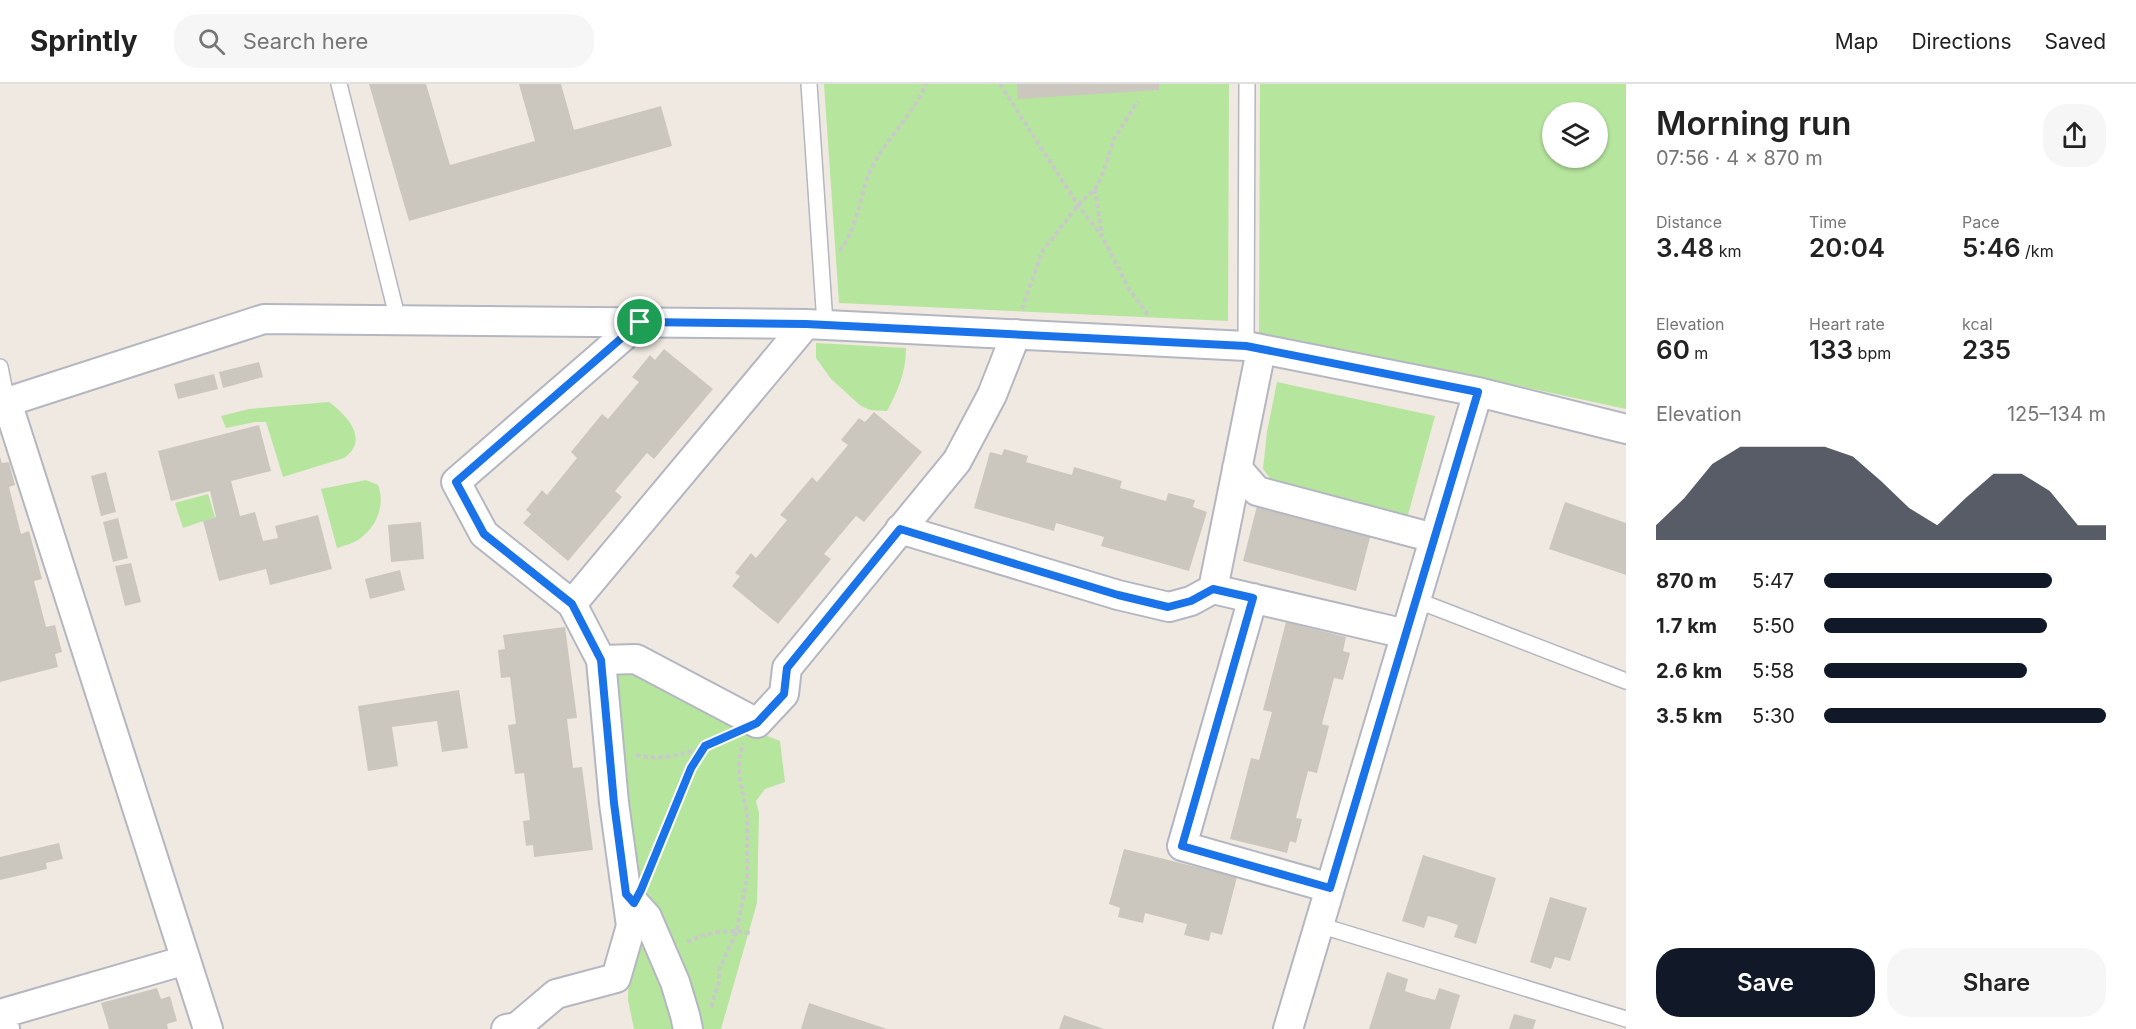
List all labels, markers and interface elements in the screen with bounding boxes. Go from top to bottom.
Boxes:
search box [174,14,594,68]
text: Sprintly [30,24,138,58]
icon: search [195,25,228,58]
text: Search here [243,28,368,54]
text: Map [1835,29,1878,54]
text: Directions [1911,29,2012,54]
text: Saved [2045,29,2106,54]
map controls [1542,102,1608,168]
button: layers [1542,102,1608,168]
text: Morning run [1656,103,1851,143]
button: share [2043,104,2106,167]
text: 07:56 · 4 × 870 m [1656,146,1823,170]
text: Distance [1656,212,1722,232]
text: Time [1809,212,1847,232]
text: Pace [1962,212,2000,232]
text: 3.48 [1656,232,1714,263]
text: 20:04 [1809,232,1885,263]
text: 5:46 [1962,232,2021,263]
text: km [1714,241,1742,261]
text: /km [2021,241,2054,261]
pin [614,296,665,347]
icon: arrive [623,305,656,338]
text: Elevation [1656,314,1725,334]
text: Heart rate [1809,314,1885,334]
text: kcal [1962,314,1993,334]
text: 60 [1656,334,1690,365]
text: 133 [1809,334,1853,365]
text: 235 [1962,334,2011,365]
text: m [1690,343,1708,363]
text: bpm [1853,343,1891,363]
text: Elevation [1656,402,1742,426]
text: 125–134 m [2007,402,2106,426]
text: 870 m [1656,569,1717,593]
text: 5:47 [1752,569,1794,593]
text: 1.7 km [1656,614,1717,638]
text: 5:50 [1752,614,1795,638]
text: 2.6 km [1656,659,1722,683]
text: 5:58 [1752,659,1794,683]
text: 3.5 km [1656,704,1722,728]
text: 5:30 [1752,704,1795,728]
button: Save [1656,948,1875,1017]
button: Share [1887,948,2106,1017]

